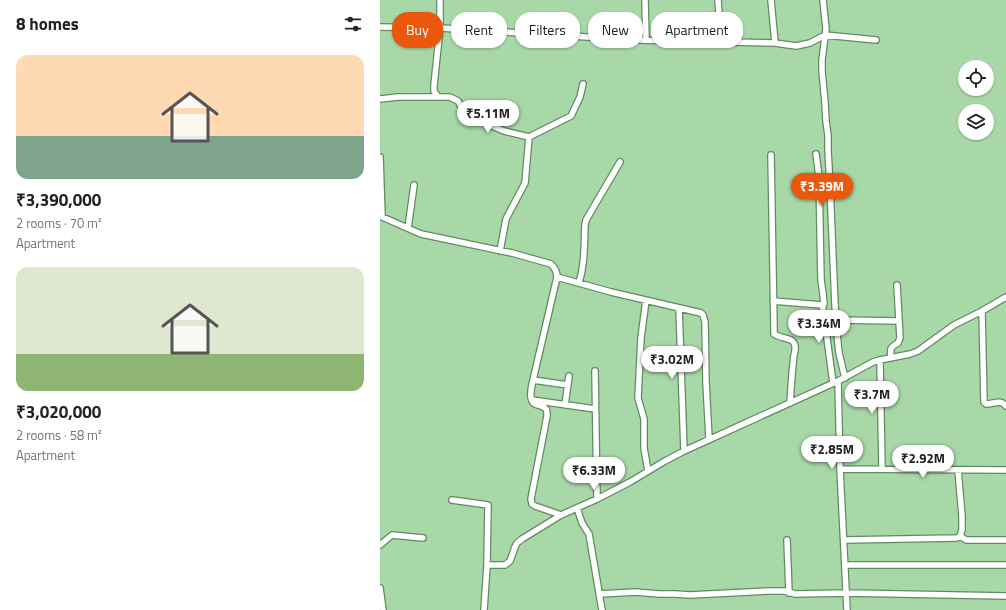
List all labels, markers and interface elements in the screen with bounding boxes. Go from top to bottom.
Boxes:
text: 8 homes [16,11,79,37]
chip: Buy [392,12,443,48]
chip: Rent [451,12,507,48]
chip: Filters [515,12,580,48]
chip: New [588,12,643,48]
chip: Apartment [651,12,743,48]
icon: filters [342,13,364,35]
map controls [958,60,994,140]
button: locate [958,60,994,96]
icon: home [154,81,226,153]
pin: ₹5.11M [455,100,521,134]
text: ₹5.11M [466,103,510,123]
button: layers [958,104,994,140]
pin: ₹3.39M [789,173,855,207]
text: ₹3.39M [800,176,844,196]
text: ₹3,390,000 [16,187,101,213]
text: 2 rooms · 70 m² [16,213,102,233]
text: Apartment [16,233,75,253]
icon: home [154,293,226,365]
pin: ₹3.34M [786,310,852,344]
text: ₹3.34M [797,313,841,333]
pin: ₹3.02M [639,346,705,380]
text: ₹3.02M [650,349,694,369]
pin: ₹3.7M [844,381,900,415]
text: ₹3.7M [854,384,890,404]
text: ₹3,020,000 [16,399,101,425]
text: 2 rooms · 58 m² [16,425,102,445]
pin: ₹2.85M [799,436,865,470]
text: ₹2.85M [810,439,854,459]
text: Apartment [16,445,75,465]
pin: ₹2.92M [890,445,956,479]
text: ₹2.92M [901,448,945,468]
pin: ₹6.33M [561,457,627,491]
text: ₹6.33M [572,460,616,480]

